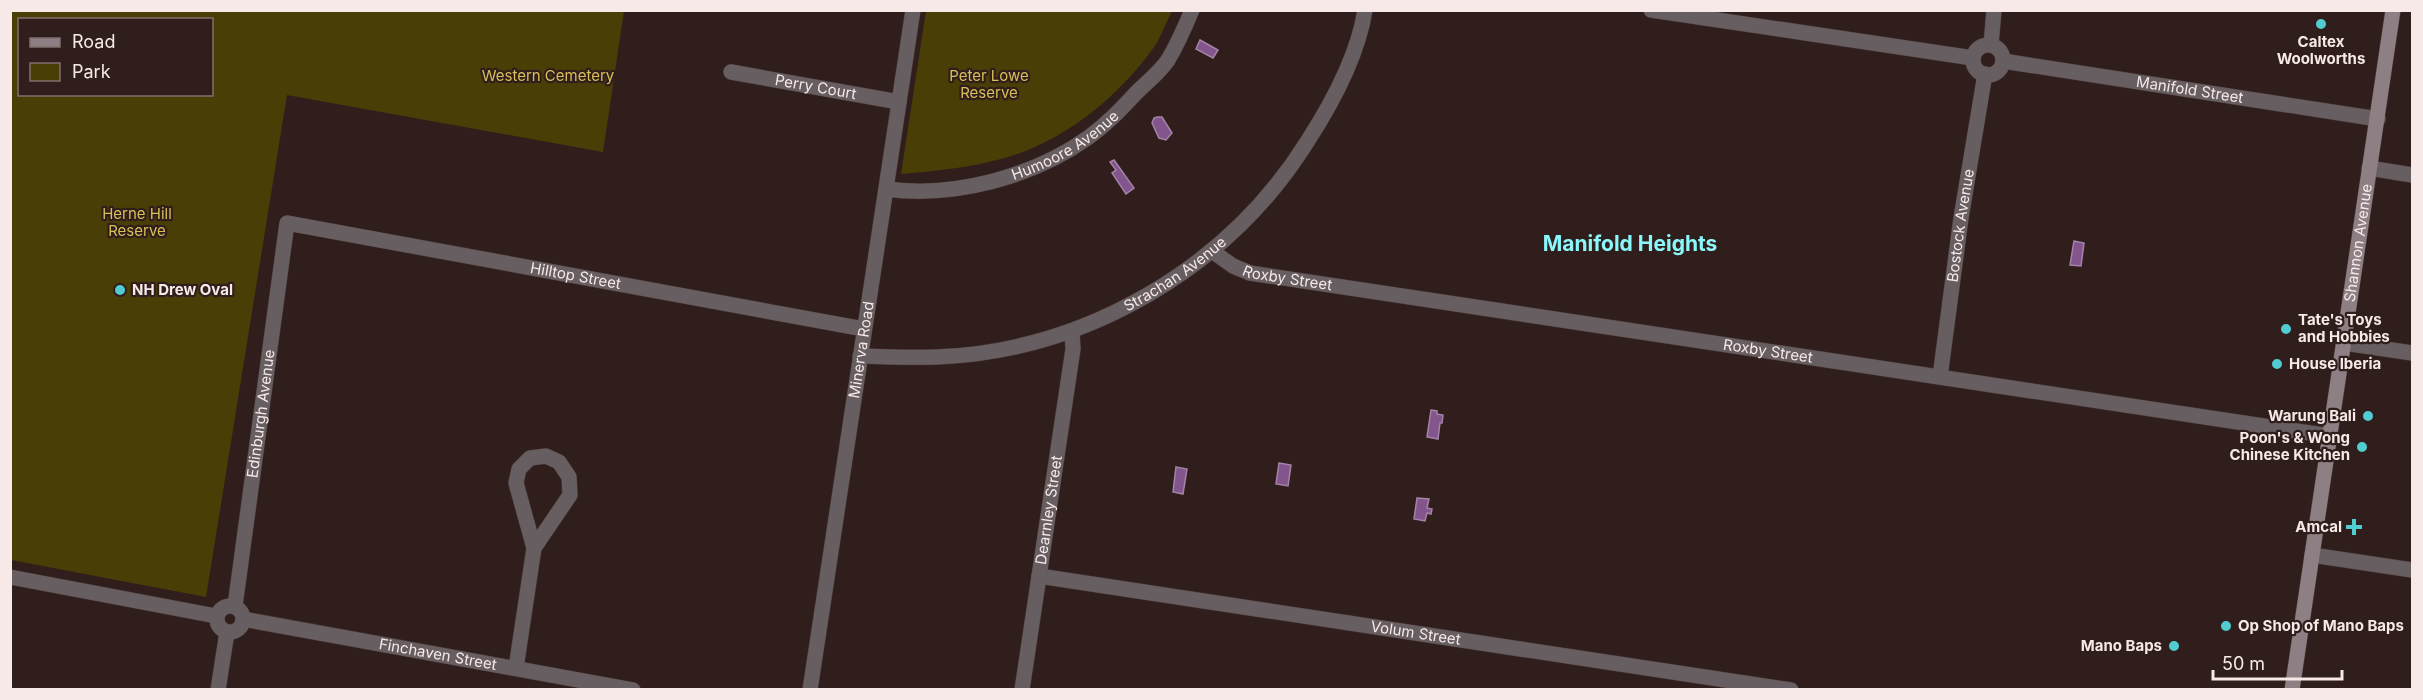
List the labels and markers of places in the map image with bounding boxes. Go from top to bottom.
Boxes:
marker: Caltex Woolworths [2314,17,2328,31]
place label: Caltex Woolworths [2277,32,2365,68]
place label: NH Drew Oval [132,280,233,299]
marker: NH Drew Oval [113,283,127,297]
place label: Tate's Toys and Hobbies [2298,310,2390,346]
marker: Tate's Toys and Hobbies [2279,322,2293,336]
place label: House Iberia [2289,354,2381,373]
marker: House Iberia [2270,357,2284,371]
place label: Warung Bali [2268,406,2356,425]
marker: Warung Bali [2361,409,2375,423]
place label: Poon's & Wong Chinese Kitchen [2230,428,2350,464]
marker: Poon's & Wong Chinese Kitchen [2355,440,2369,454]
place label: Amcal [2295,517,2342,536]
marker: Amcal [2347,520,2361,534]
place label: Op Shop of Mano Baps [2238,616,2404,635]
marker: Op Shop of Mano Baps [2219,619,2233,633]
place label: Mano Baps [2081,636,2162,655]
marker: Mano Baps [2167,639,2181,653]

